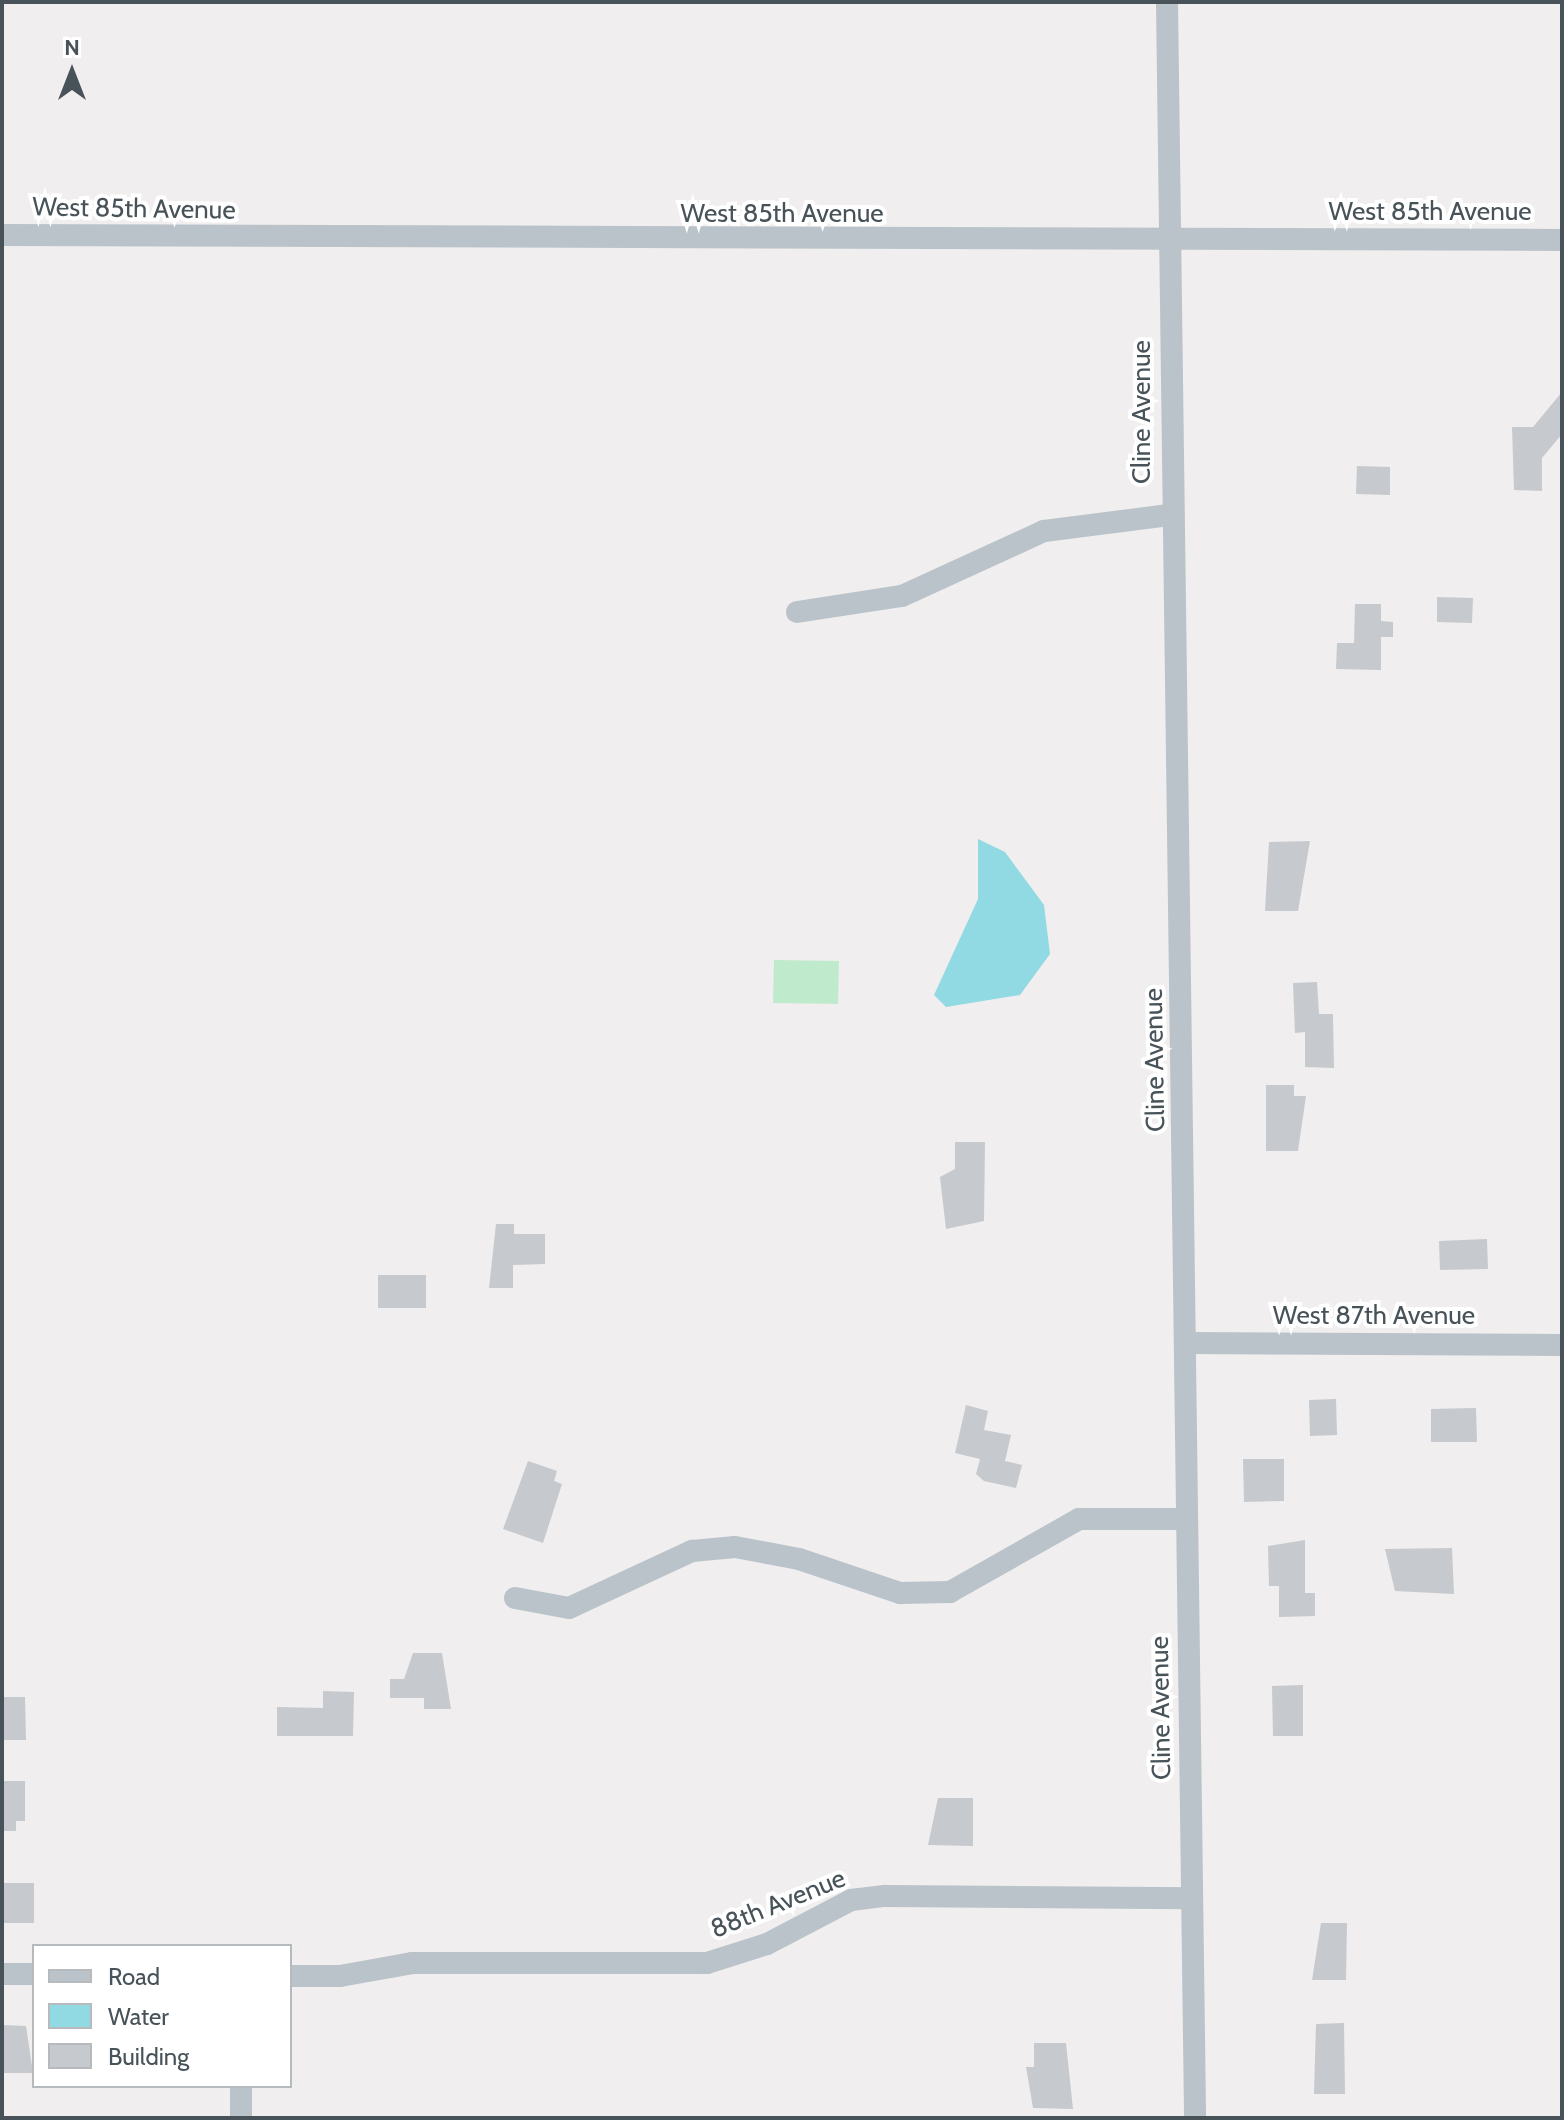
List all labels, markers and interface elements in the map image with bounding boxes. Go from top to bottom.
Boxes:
north arrow [32,32,112,112]
text: N [64,34,80,61]
street label: West 85th Avenue [32,192,236,226]
street label: West 85th Avenue [1328,196,1532,228]
street label: West 85th Avenue [680,198,884,230]
street label: Cline Avenue [1126,340,1158,484]
street label: Cline Avenue [1138,988,1172,1132]
street label: West 87th Avenue [1273,1300,1475,1332]
street label: Cline Avenue [1144,1636,1178,1780]
street label: 88th Avenue [706,1863,850,1945]
legend [32,1944,292,2088]
text: Road [108,1962,160,1991]
text: Water [108,2002,169,2031]
text: Building [108,2042,189,2071]

